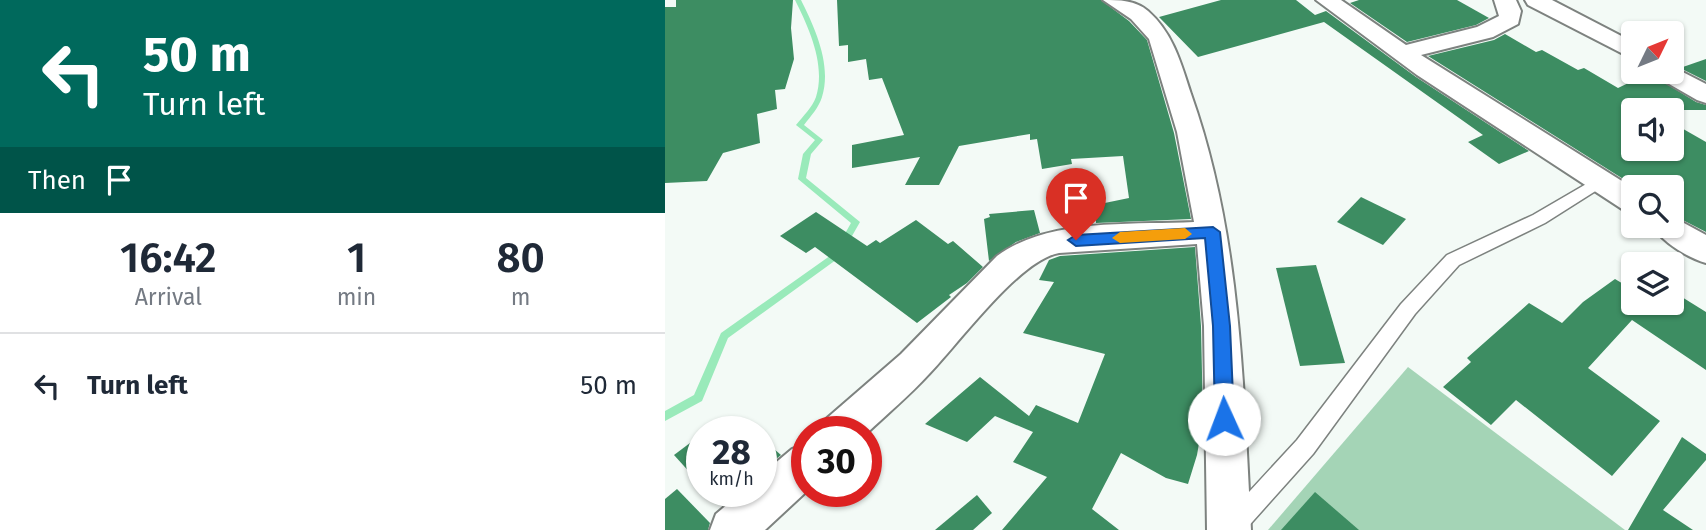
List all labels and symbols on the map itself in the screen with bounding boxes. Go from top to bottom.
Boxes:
north arrow [1621,21,1683,84]
pin [1046,168,1106,240]
position arrow [1187,382,1261,456]
speed limit sign: 30 [791,416,882,507]

